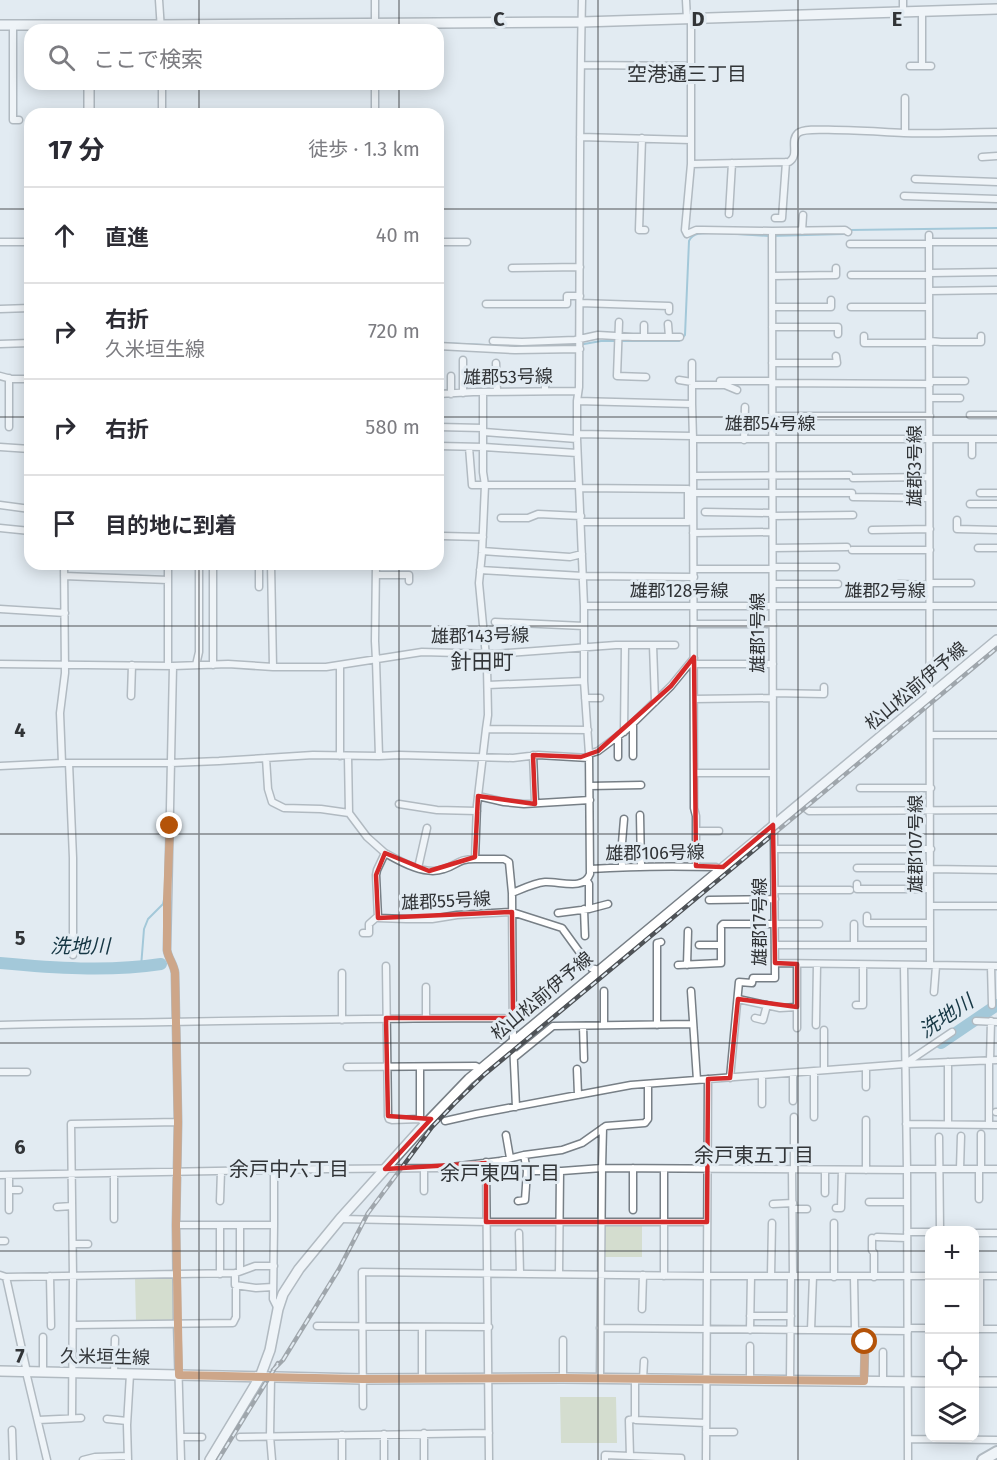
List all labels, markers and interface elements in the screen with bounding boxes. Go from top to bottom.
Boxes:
text: C [493,7,505,31]
text: D [691,7,705,31]
text: E [892,7,902,31]
search box [24,24,444,90]
icon: search [45,41,78,74]
text: ここで検索 [93,46,203,73]
district label: 空港通三丁目 [627,62,747,86]
text: 17 分 [48,135,104,166]
text: 徒歩 · 1.3 km [308,137,420,161]
icon: ahead [48,219,81,252]
text: 40 m [376,223,420,247]
text: 直進 [105,224,149,251]
text: 右折 [105,306,149,333]
icon: right [48,315,81,348]
text: 720 m [368,319,420,343]
text: 久米垣生線 [105,337,205,361]
street label: 雄郡53号線 [463,365,553,389]
icon: right [48,411,81,444]
street label: 雄郡54号線 [725,413,815,435]
text: 580 m [365,415,420,439]
text: 右折 [105,416,149,443]
street label: 雄郡3号線 [904,426,926,506]
icon: arrive [48,507,81,540]
text: 目的地に到着 [105,512,237,539]
street label: 雄郡128号線 [630,580,728,602]
street label: 雄郡2号線 [845,580,925,602]
street label: 雄郡1号線 [747,593,769,673]
street label: 雄郡143号線 [431,624,529,648]
street label: 松山松前伊予線 [861,637,971,735]
district label: 針田町 [451,649,514,675]
text: 4 [14,718,26,742]
street label: 雄郡107号線 [905,795,927,893]
route end [156,812,182,838]
street label: 雄郡106号線 [605,841,705,865]
street label: 雄郡17号線 [749,878,771,966]
street label: 雄郡55号線 [401,888,491,914]
text: 5 [15,926,26,950]
water label: 洗地川 [50,934,112,958]
street label: 松山松前伊予線 [487,947,597,1045]
water label: 洗地川 [914,988,979,1043]
text: 6 [14,1135,26,1159]
district label: 余戸東五丁目 [694,1143,814,1167]
district label: 余戸中六丁目 [229,1157,349,1181]
district label: 余戸東四丁目 [440,1161,560,1185]
map controls [925,1226,979,1442]
button: + [925,1226,979,1280]
button: − [925,1280,979,1334]
route start [851,1328,877,1354]
button: locate [925,1334,979,1388]
text: 7 [15,1344,25,1368]
street label: 久米垣生線 [60,1345,150,1369]
button: layers [925,1388,979,1442]

